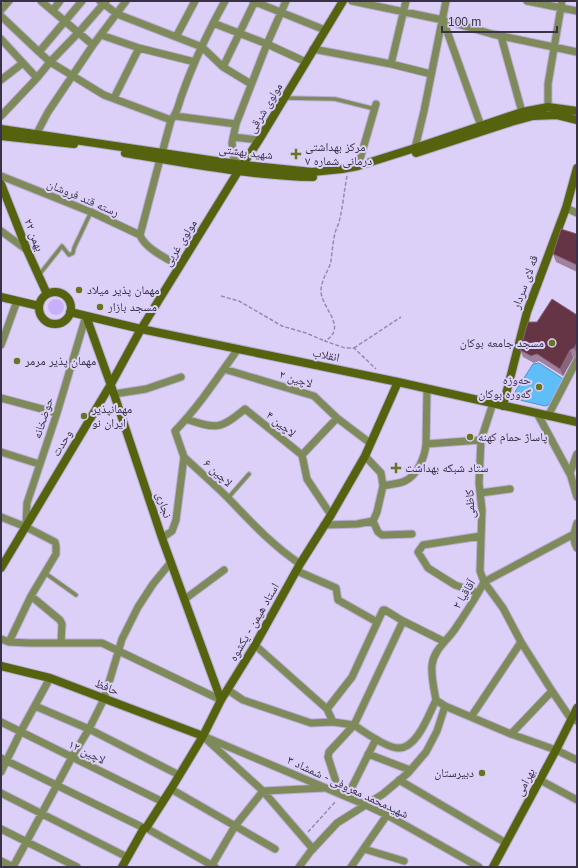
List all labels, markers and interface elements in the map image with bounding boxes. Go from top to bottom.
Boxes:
scale bar [442,8,557,34]
text: 100 m [448,15,481,29]
street label: مولوی شرقی [245,80,285,136]
place label: مرکز بهداشتی درمانی شماره ۷ [305,140,372,168]
street label: شهید بهشتی [218,142,274,163]
marker: مرکز بهداشتی درمانی شماره ۷ [290,148,302,160]
street label: رسته قند فروشان [45,177,121,220]
street label: ۲۲ بهمن [21,217,47,254]
street label: مولوی غربی [160,217,200,269]
street label: قه لای سردار [509,253,541,312]
place label: مهمان پذیر میلاد [87,283,160,297]
marker: مهمان پذیر میلاد [74,285,84,295]
place label: مسجد بازار [107,300,157,314]
marker: مسجد بازار [95,302,105,312]
place label: مسجد جامعه بوکان [460,336,544,350]
marker: مسجد جامعه بوکان [547,338,557,348]
street label: انقلاب [311,345,341,365]
place label: مهمان پذیر مرمر [24,354,96,368]
marker: مهمان پذیر مرمر [12,356,22,366]
street label: لاچین ۲ [278,367,314,391]
place label: حه‌وزه گه‌وره بوکان [478,373,531,401]
marker: حه‌وزه گه‌وره بوکان [534,382,544,392]
street label: حوضخانه [30,395,56,440]
place label: مهمانپذیر ایران نو [91,402,132,430]
street label: لاچین ۴ [263,408,299,440]
marker: مهمانپذیر ایران نو [79,411,89,421]
street label: وحدت [49,427,75,459]
place label: پاساژ حمام کهنه [478,430,548,445]
marker: پاساژ حمام کهنه [465,432,475,442]
street label: لاچین ۶ [201,456,235,490]
place label: ستاد شبکه بهداشت [405,461,488,475]
marker: ستاد شبکه بهداشت [390,462,402,474]
street label: کاظمی [462,489,478,519]
street label: نجاری [153,490,175,520]
street label: آقاقیا ۲ [450,576,479,611]
street label: استاد هیمن - یکشوه [226,580,282,664]
street label: حافظ [93,676,122,698]
street label: لاچین ۱۲ [66,737,108,767]
street label: شهیدمحمد معروفی - شمشاد ۳ [285,753,411,822]
place label: دبیرستان [434,766,474,780]
street label: بهرامی [512,766,538,798]
marker: دبیرستان [477,768,487,778]

